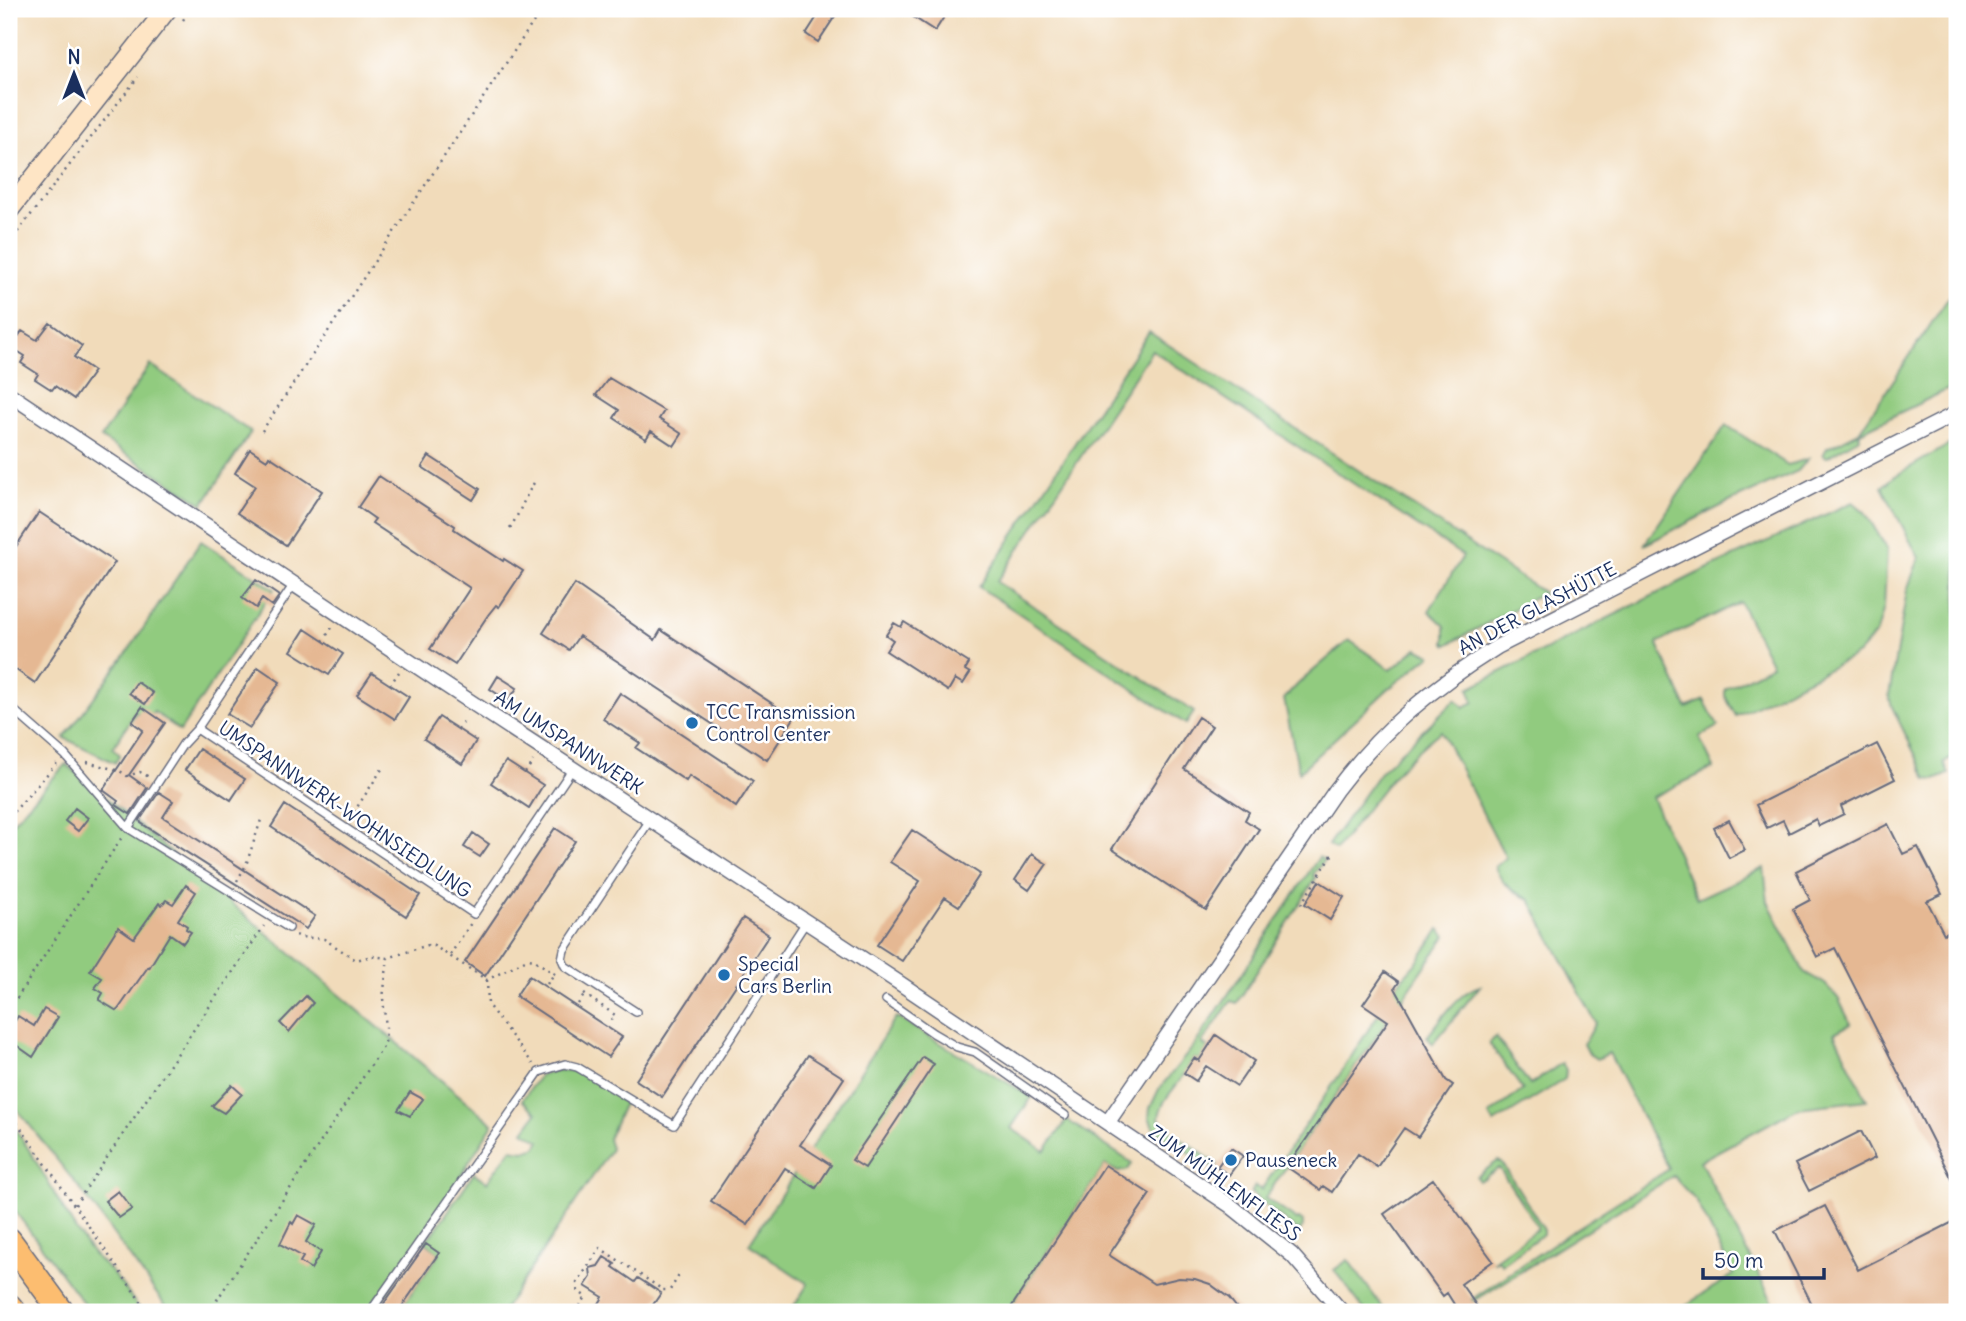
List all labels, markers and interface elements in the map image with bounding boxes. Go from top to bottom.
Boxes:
north arrow [38,38,108,108]
text: N [67,45,81,69]
street label: AN DER GLASHÜTTE [1454,556,1620,660]
street label: AM UMSPANNWERK [490,685,648,799]
place label: TCC Transmission Control Center [706,700,855,746]
street label: UMSPANNWERK-WOHNSIEDLUNG [214,715,476,903]
marker: TCC Transmission Control Center [684,715,700,731]
place label: Special Cars Berlin [738,952,832,998]
marker: Special Cars Berlin [716,967,732,983]
street label: ZUM MÜHLENFLIESS [1144,1120,1306,1246]
place label: Pauseneck [1245,1148,1338,1172]
marker: Pauseneck [1223,1152,1239,1168]
scale bar [1703,1237,1824,1281]
text: 50 m [1714,1247,1763,1274]

